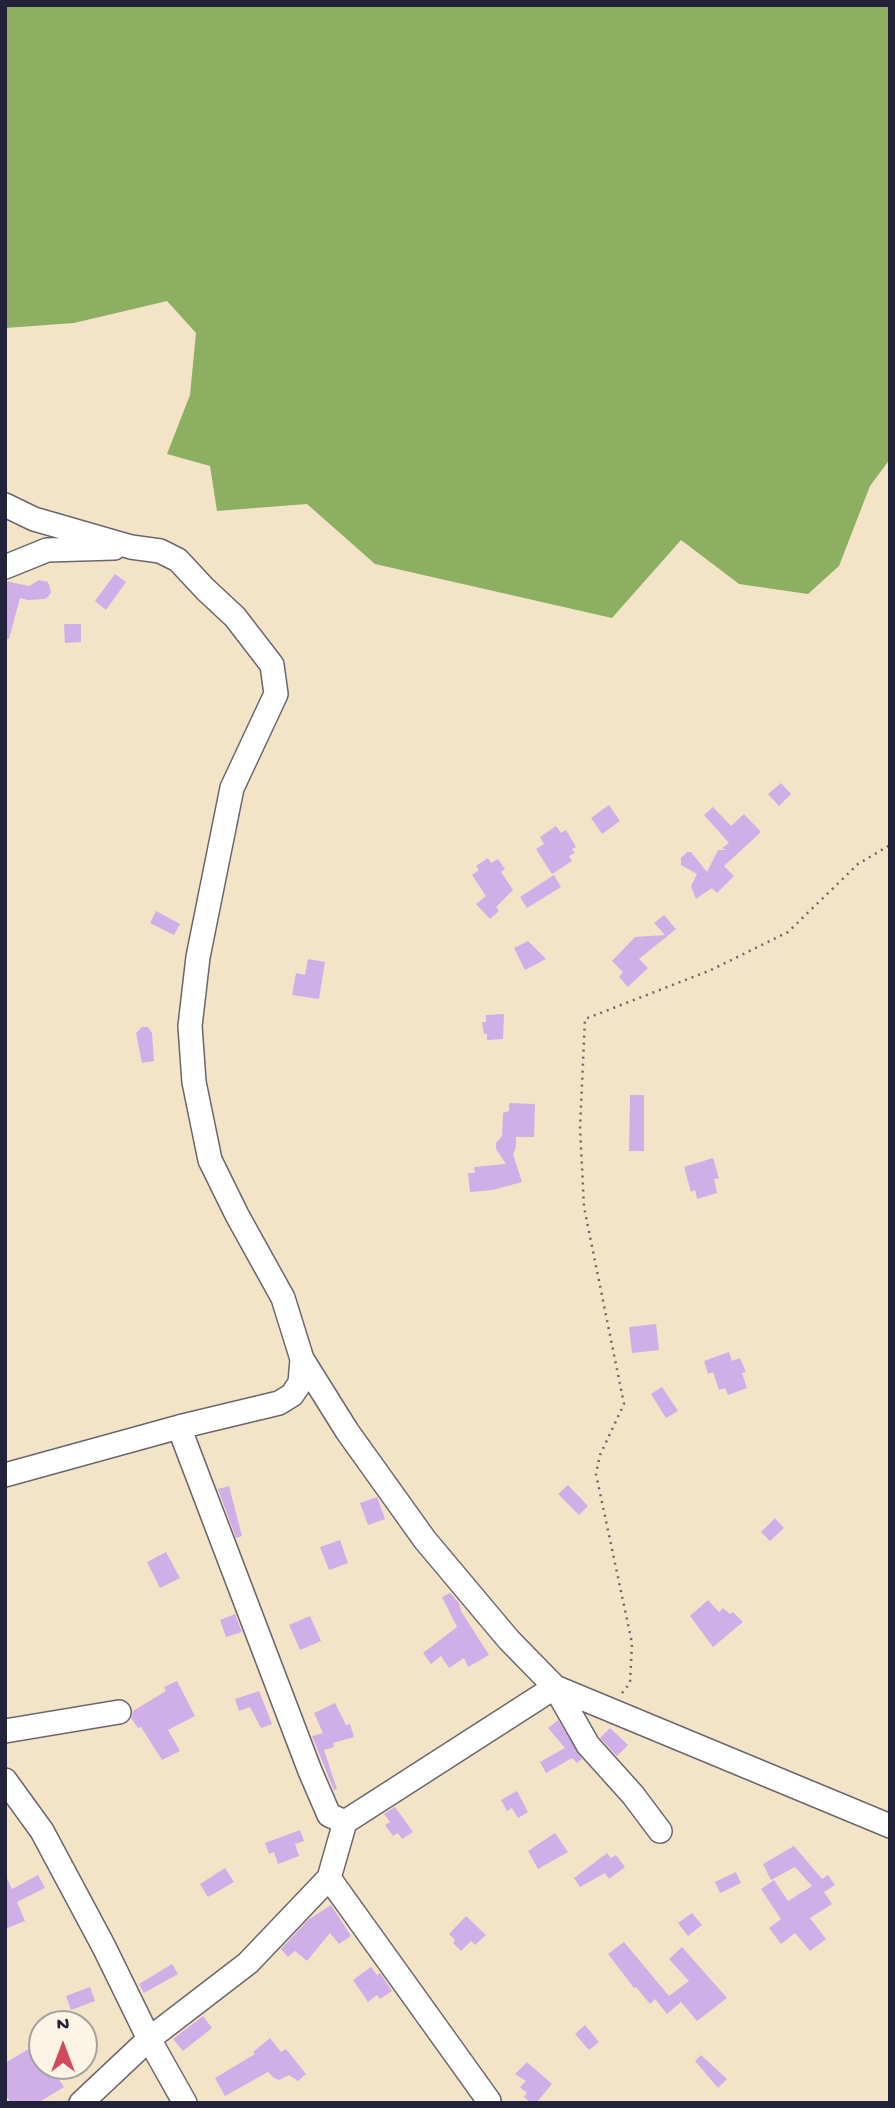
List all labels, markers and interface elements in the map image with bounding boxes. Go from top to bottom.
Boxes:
north arrow [28,2010,98,2080]
text: N [57,2014,69,2037]

